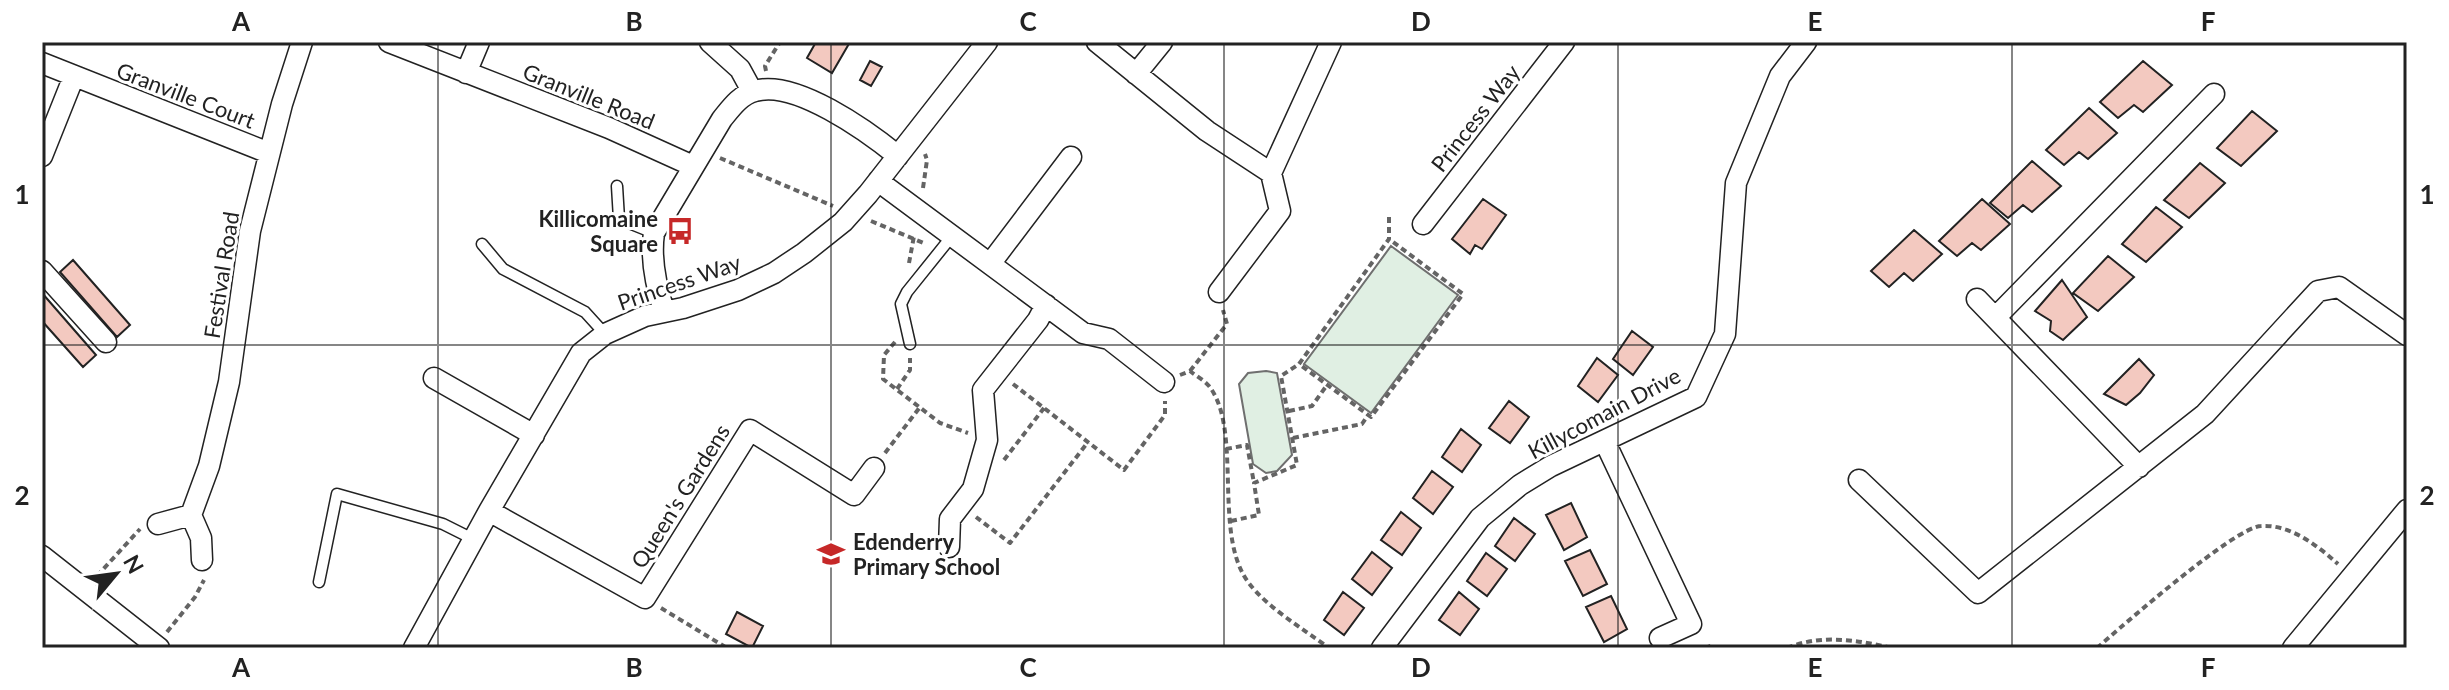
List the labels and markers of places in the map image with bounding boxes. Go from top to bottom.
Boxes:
place label: Killicomaine Square [538,205,658,257]
bus stop icon: Killicomaine Square [665,216,695,246]
place label: Edenderry Primary School [853,528,1000,580]
school or university icon: Edenderry Primary School [816,539,846,569]

